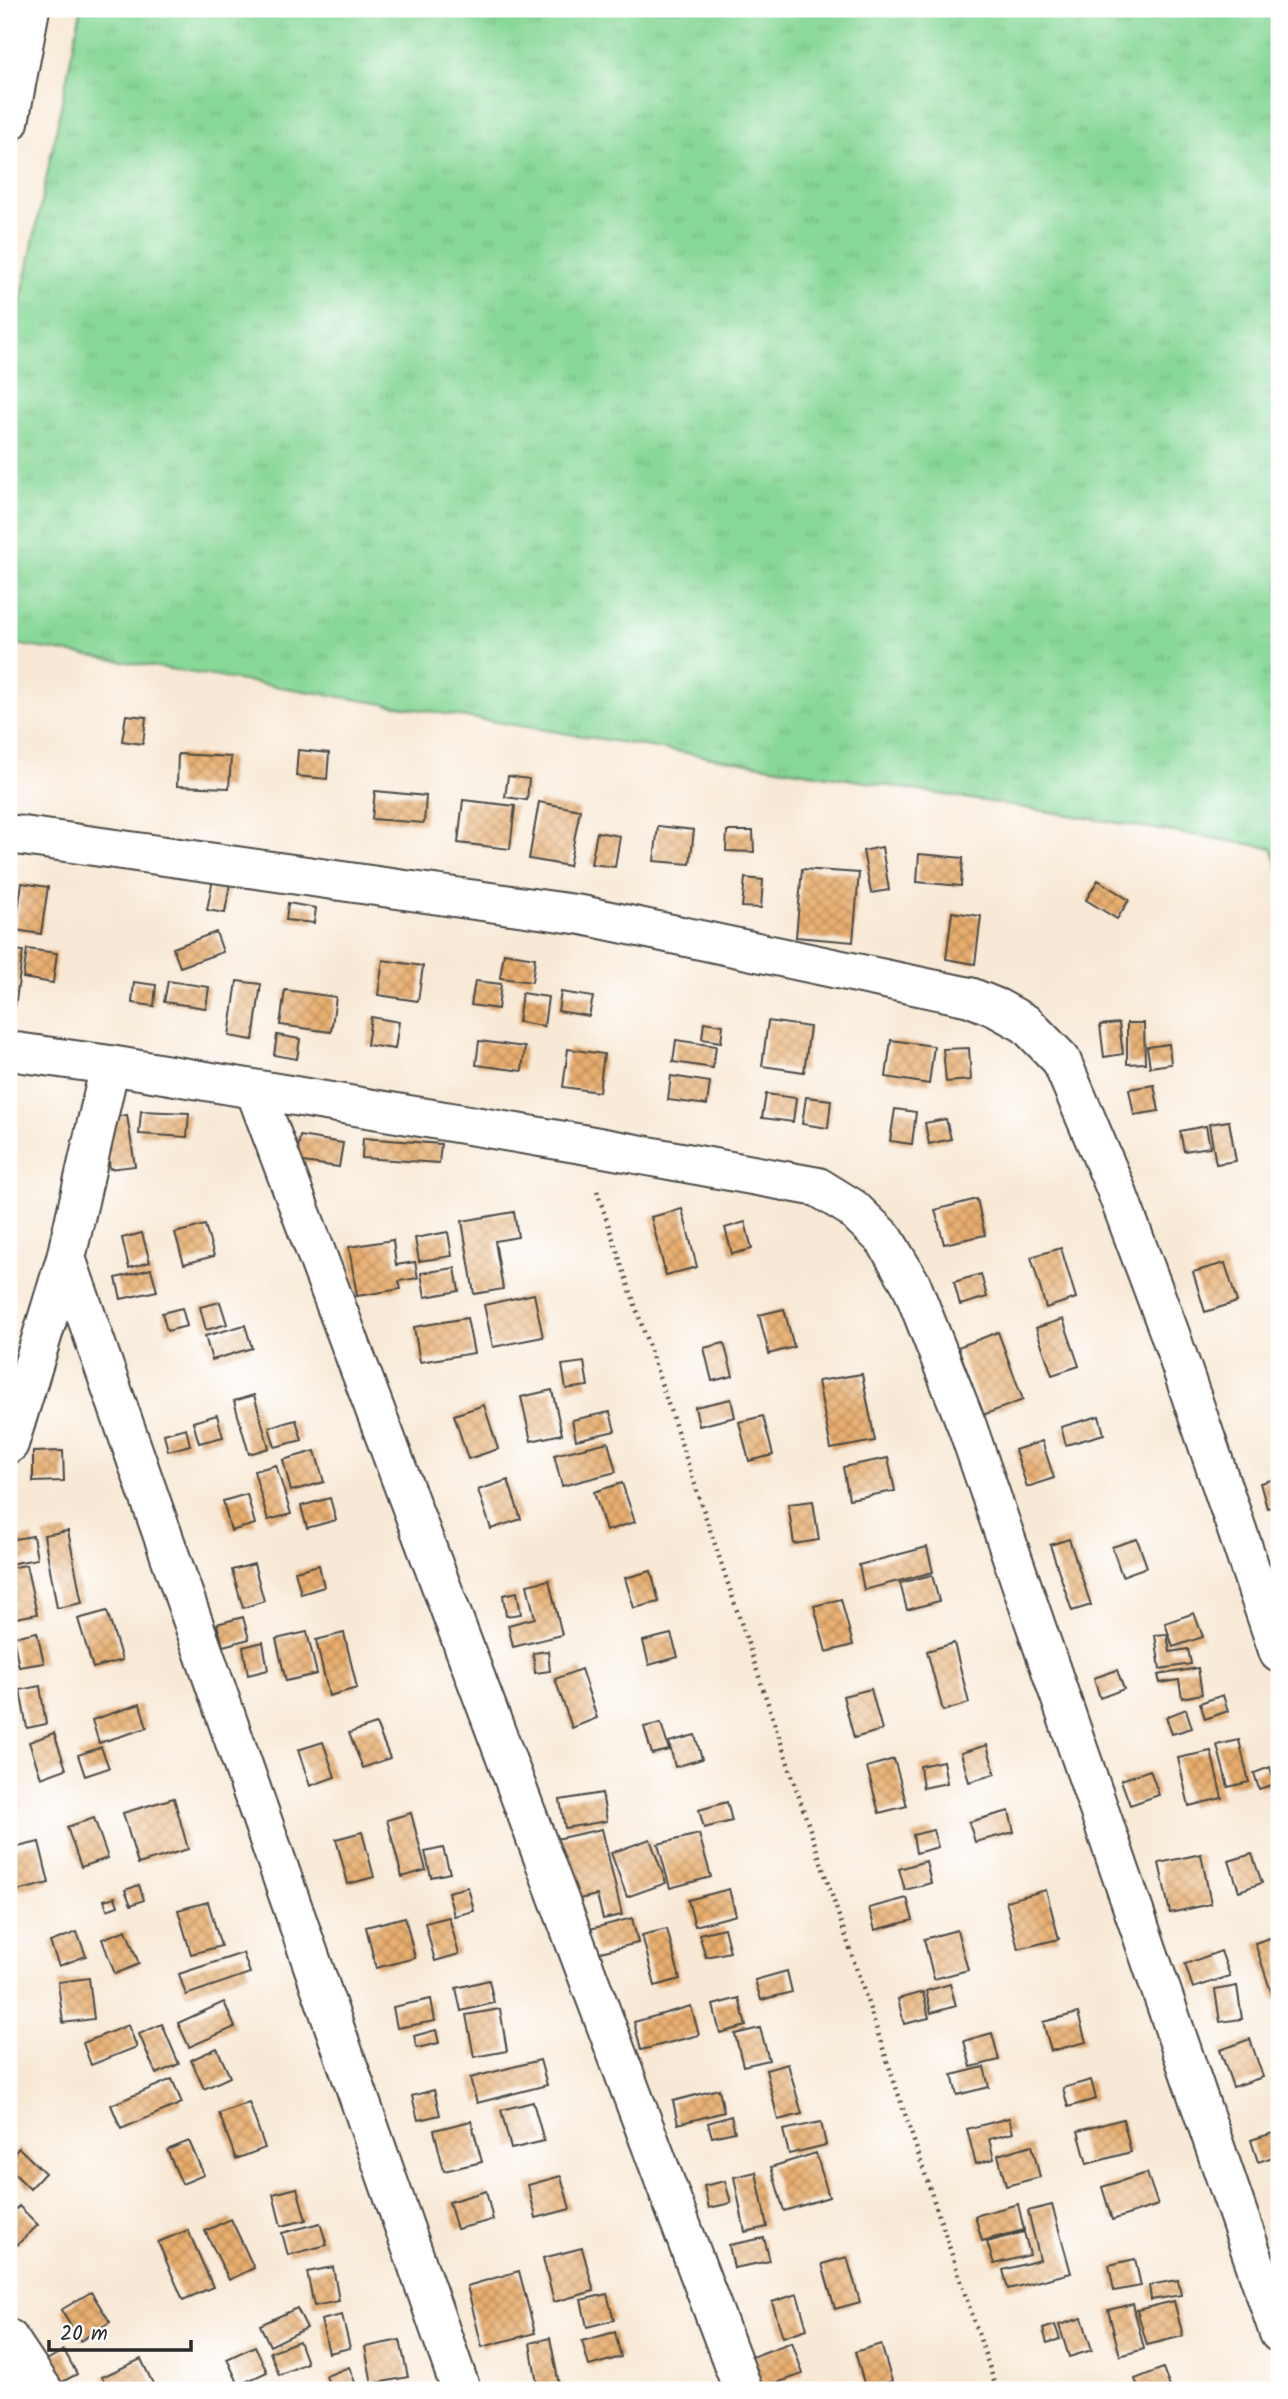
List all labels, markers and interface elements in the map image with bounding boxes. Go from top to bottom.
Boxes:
scale bar [49,2308,191,2352]
text: 20 m [60,2318,108,2351]

